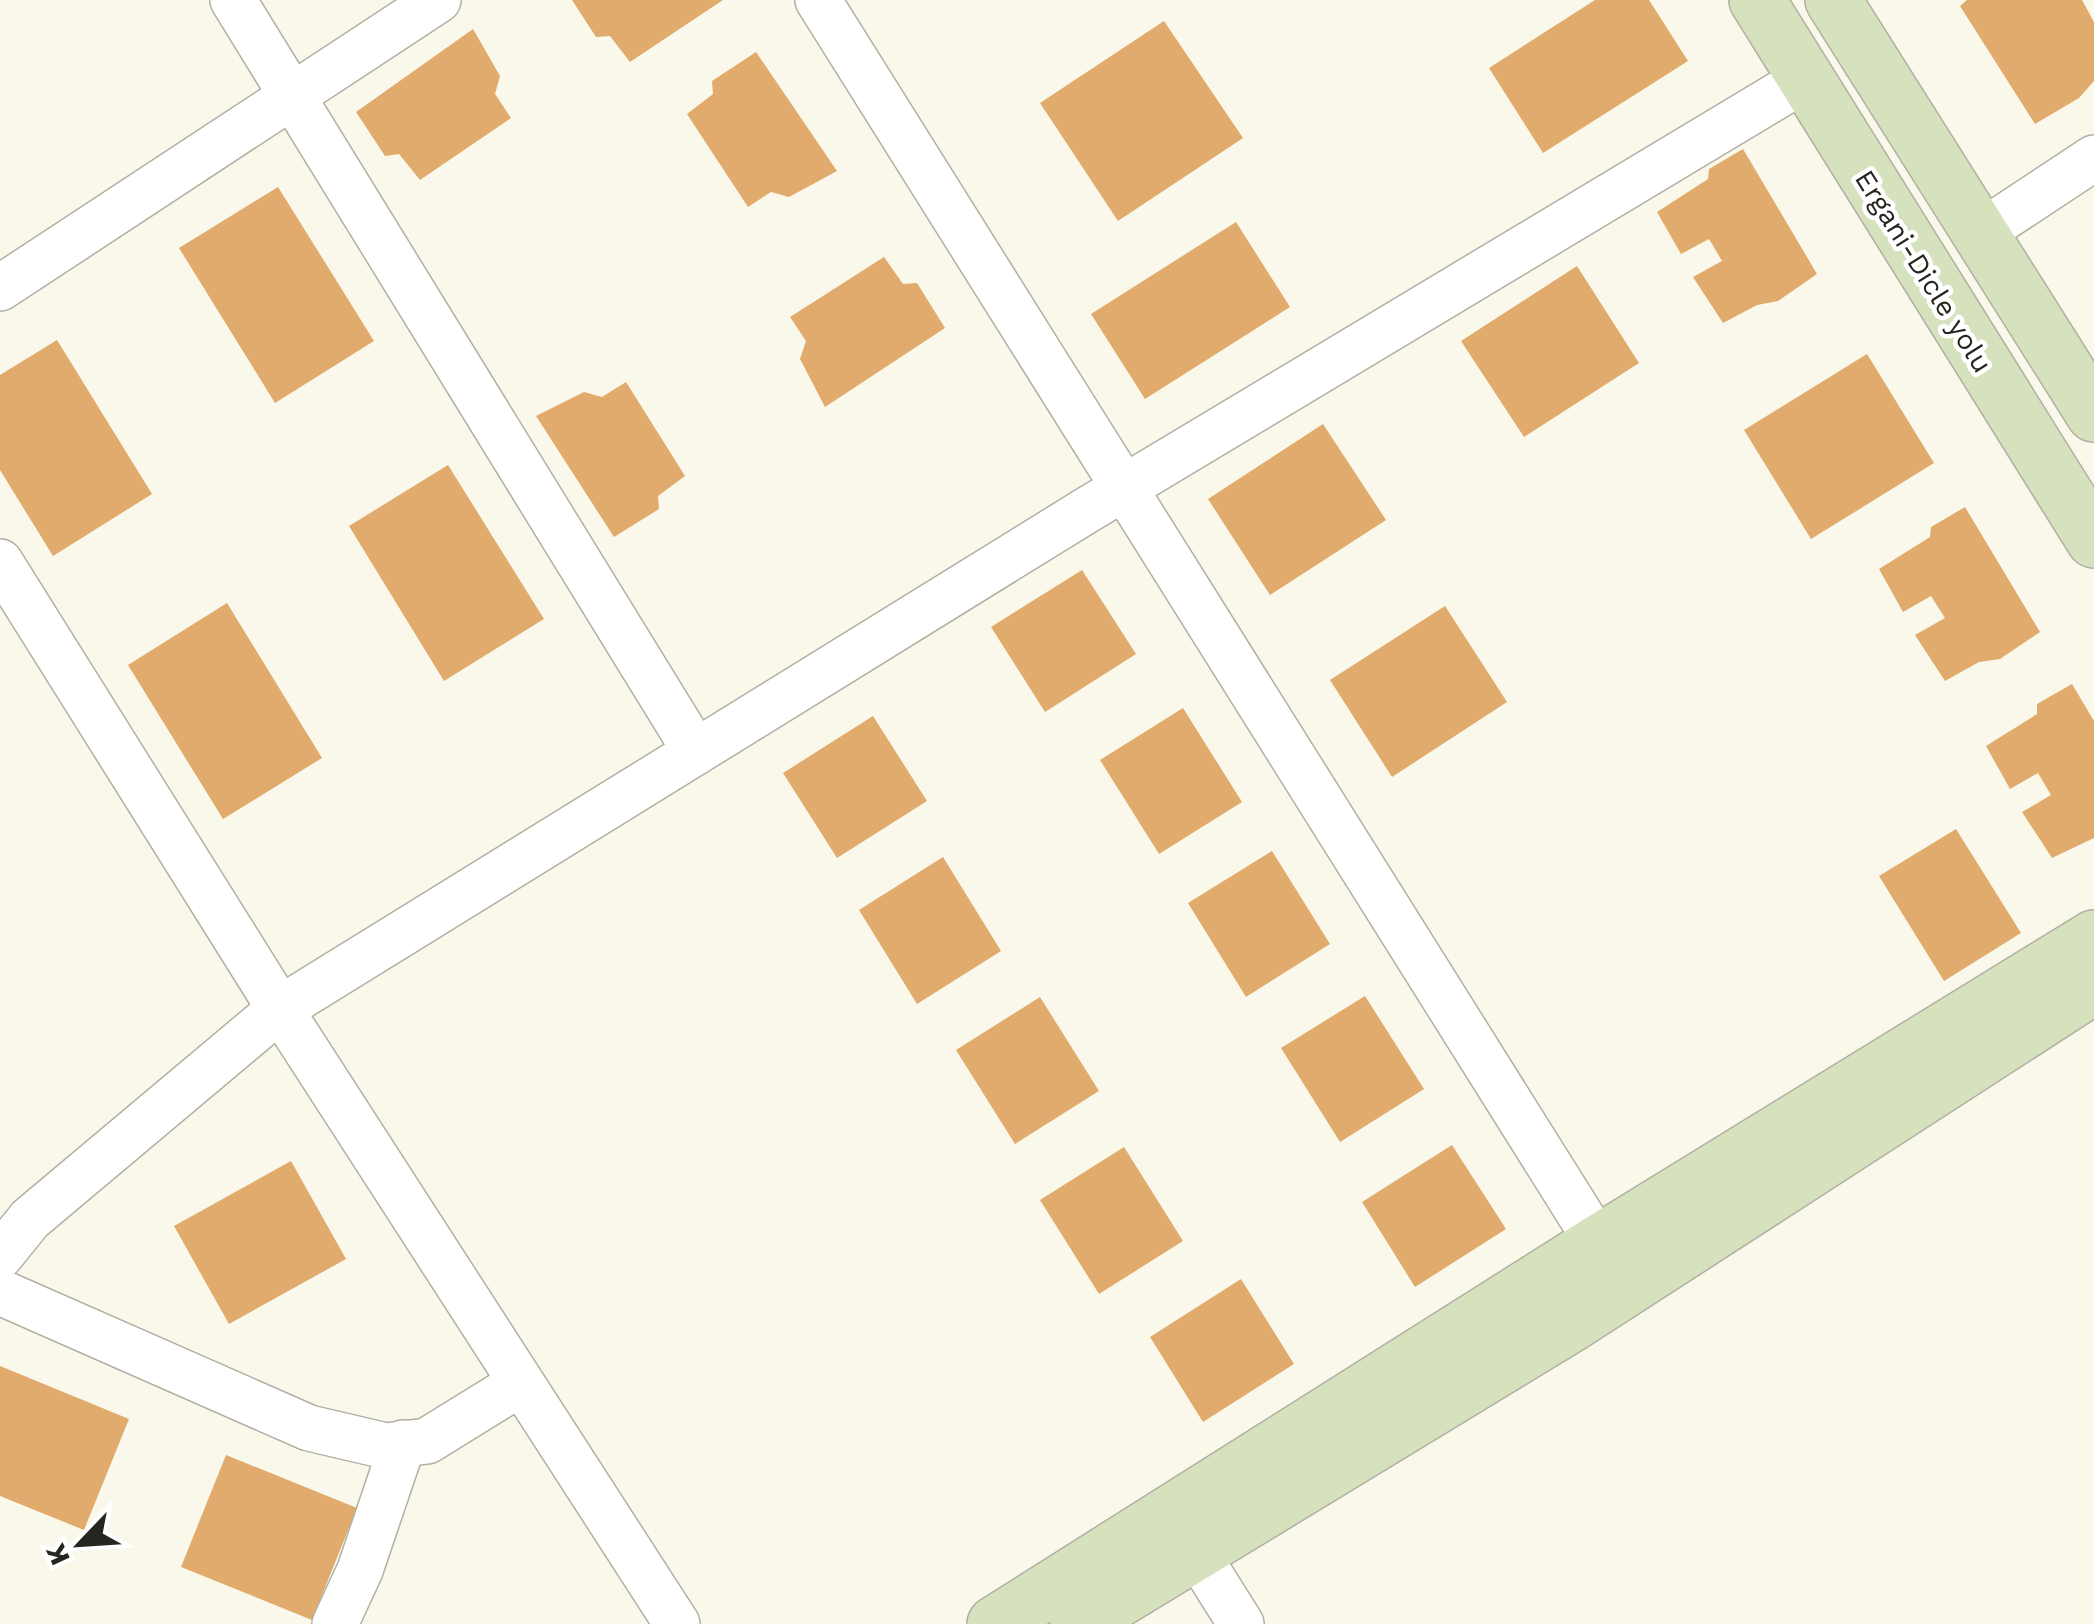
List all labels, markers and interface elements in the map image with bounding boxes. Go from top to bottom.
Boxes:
street label: Ergani-Dicle yolu [1848,164,1999,378]
north arrow [30,1494,130,1594]
text: K [38,1538,77,1570]

